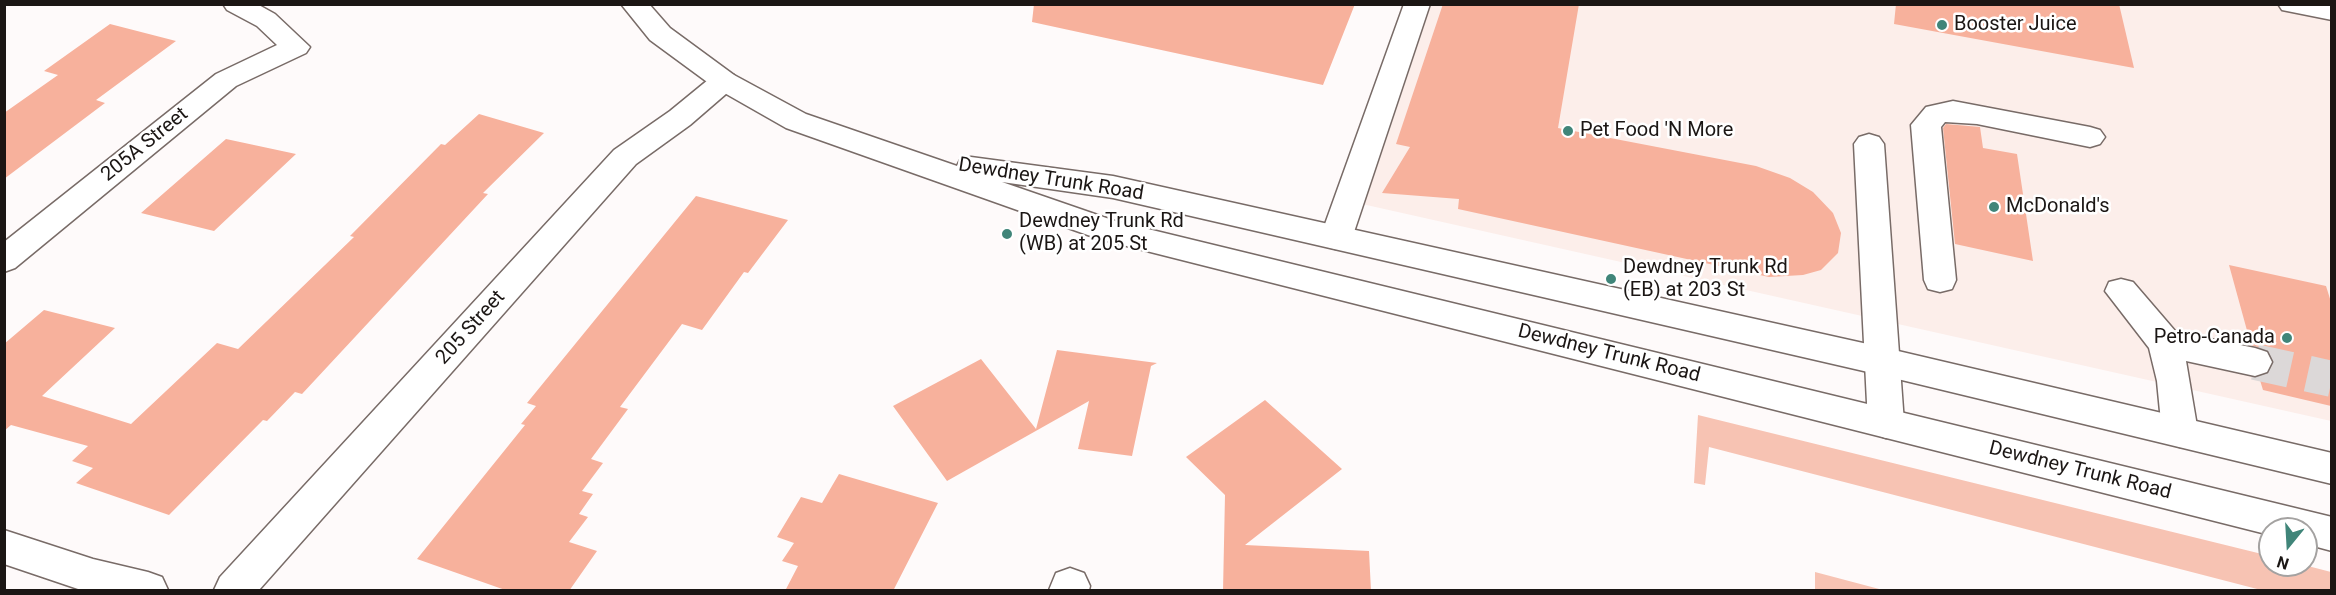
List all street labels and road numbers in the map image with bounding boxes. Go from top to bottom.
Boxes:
street label: 205A Street [97,103,193,187]
street label: Dewdney Trunk Road [957,154,1145,206]
street label: 205 Street [431,286,511,370]
street label: Dewdney Trunk Road [1515,320,1703,388]
street label: Dewdney Trunk Road [1986,437,2174,505]

